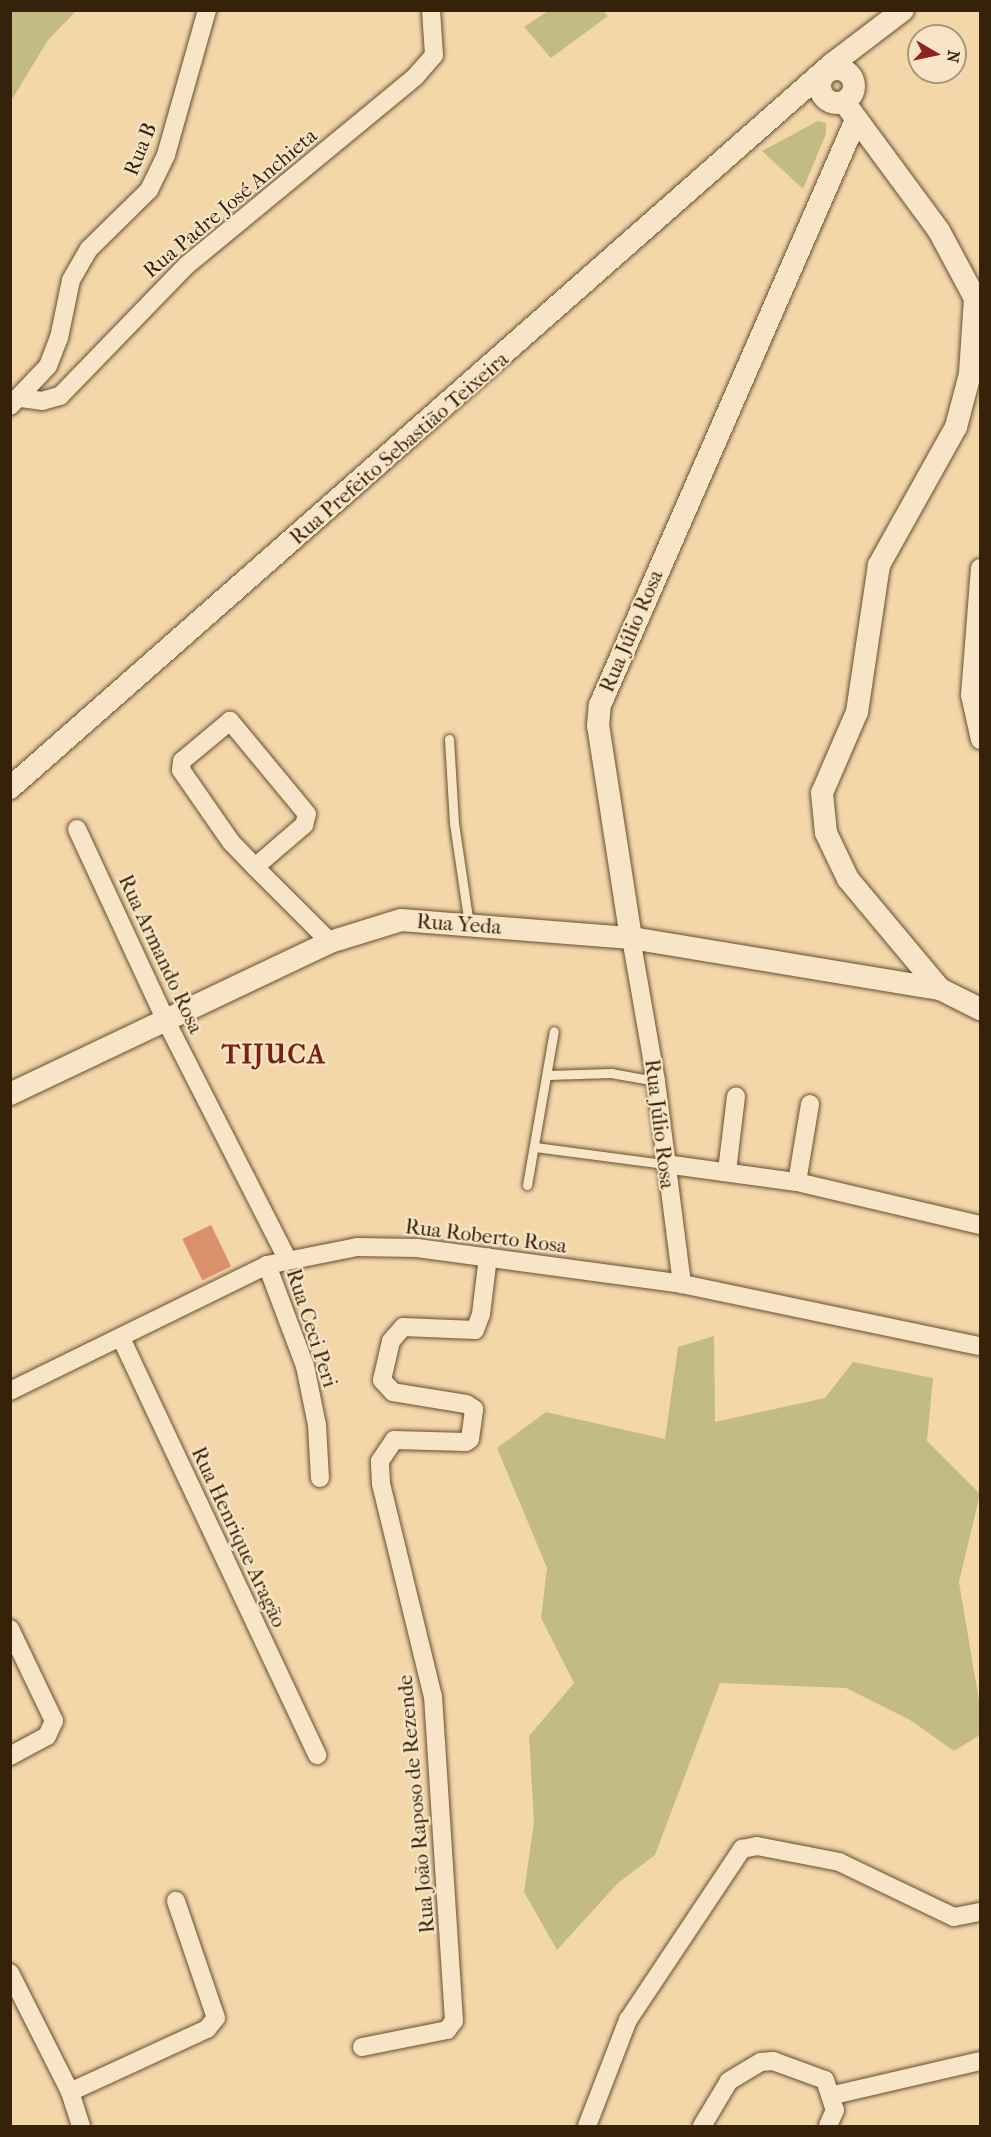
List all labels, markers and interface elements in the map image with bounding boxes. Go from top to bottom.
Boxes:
north arrow [907,24,967,84]
text: N [943,49,964,64]
street label: Rua B [118,119,162,179]
street label: Rua Padre José Anchieta [138,123,322,283]
street label: Rua Prefeito Sebastião Teixeira [284,346,514,550]
street label: Rua Júlio Rosa [594,566,668,696]
street label: Rua Armando Rosa [113,871,209,1037]
street label: Rua Yeda [416,908,502,940]
district label: TIJUCA [222,1039,326,1071]
street label: Rua Júlio Rosa [640,1058,680,1190]
street label: Rua Roberto Rosa [404,1214,568,1258]
street label: Rua Ceci Peri [281,1266,343,1390]
street label: Rua Henrique Aragão [186,1443,292,1631]
street label: Rua João Raposo de Rezende [392,1674,440,1934]

